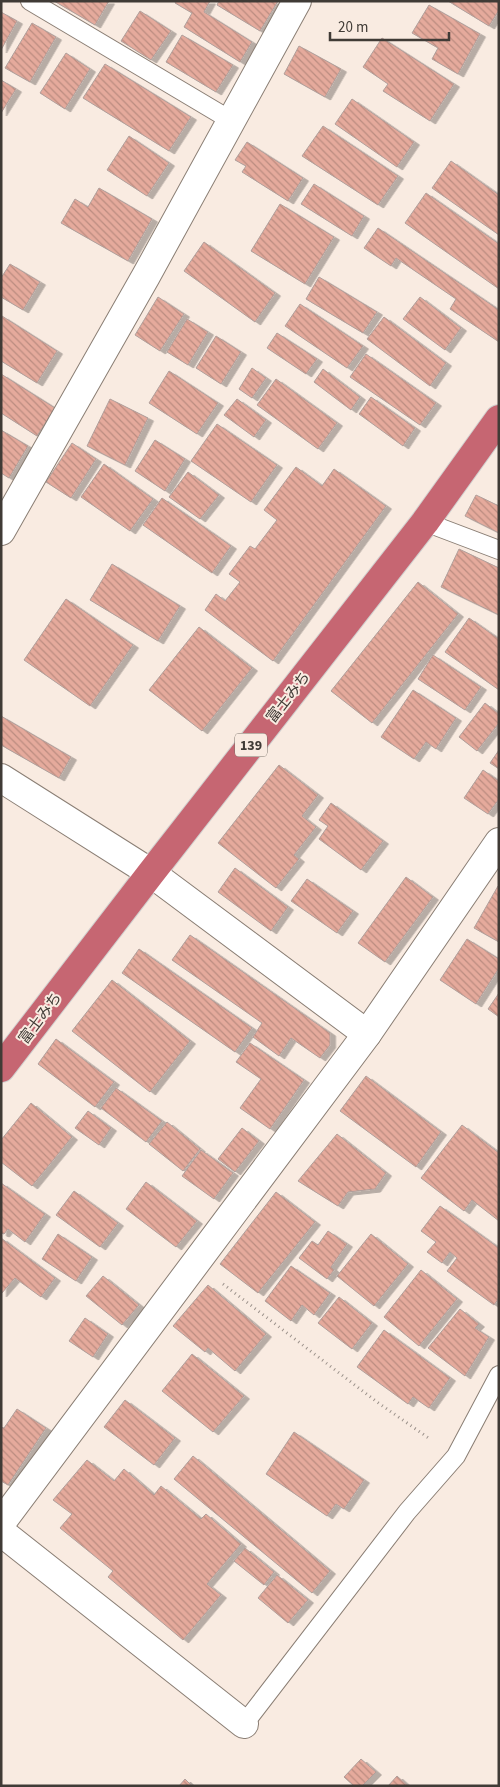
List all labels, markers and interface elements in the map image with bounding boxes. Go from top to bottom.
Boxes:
scale bar [330,10,449,42]
text: 20 m [338,17,368,38]
street label: 富士みち [262,667,315,727]
road number: 139 [235,734,267,756]
street label: 富士みち [14,988,67,1049]

